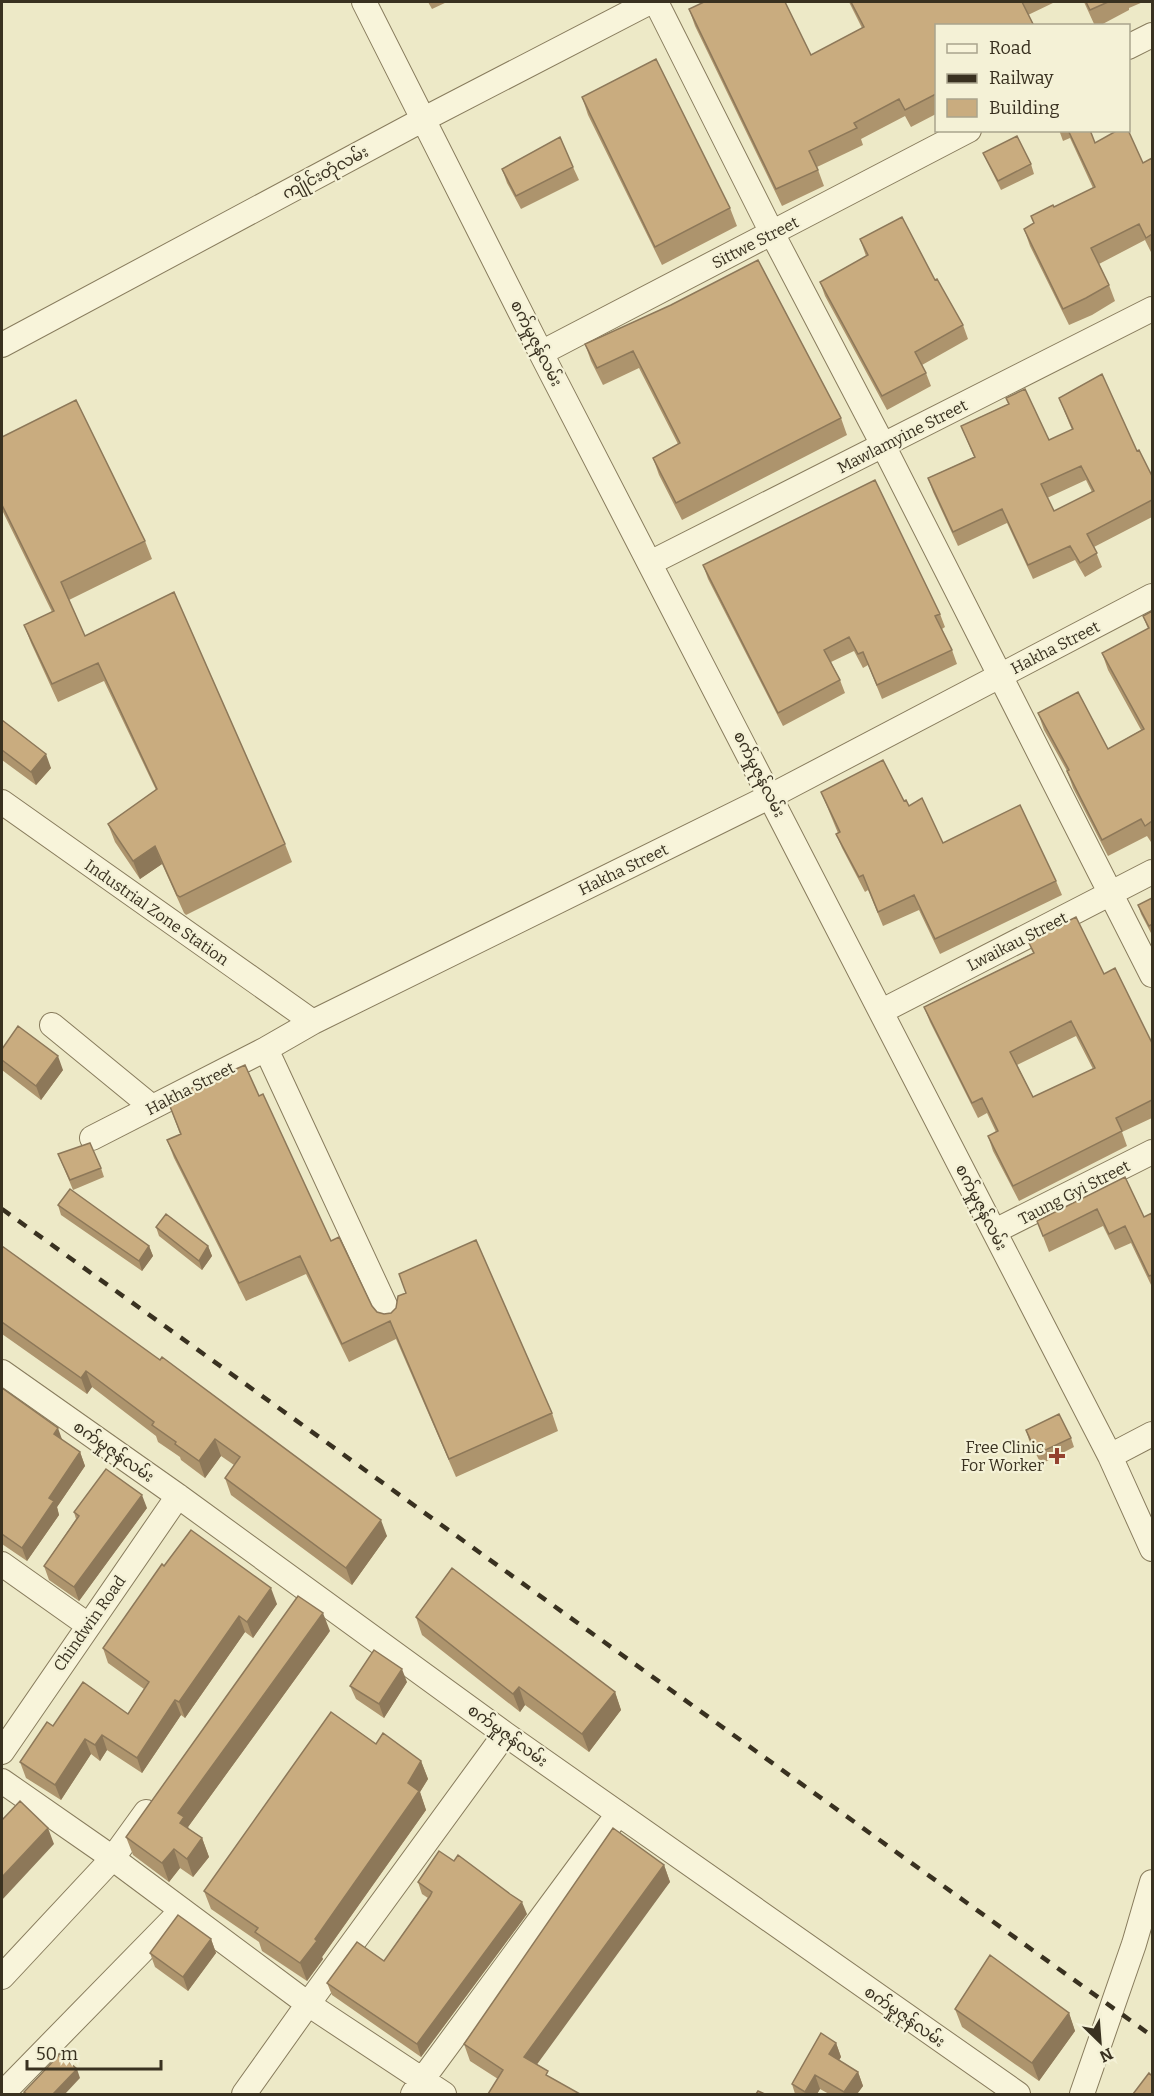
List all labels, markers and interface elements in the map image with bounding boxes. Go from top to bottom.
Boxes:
legend [935,24,1130,132]
text: Road [989,37,1032,59]
text: Railway [989,67,1054,89]
text: Building [989,97,1060,119]
street label: ကျိုင်းတုံလမ်း [278,140,374,207]
street label: Sittwe Street [709,212,802,272]
street label: စက်မှုဇုန်လမ်း [502,296,568,392]
street label: Mawlamyine Street [834,395,971,477]
street label: Hakha Street [1008,617,1103,678]
street label: စက်မှုဇုန်လမ်း [725,727,791,823]
street label: Hakha Street [575,840,671,899]
street label: Industrial Zone Station [81,856,232,969]
street label: Lwaikau Street [964,908,1071,975]
street label: Hakha Street [143,1058,238,1119]
street label: Taung Gyi Street [1015,1156,1133,1229]
street label: စက်မှုဇုန်လမ်း [947,1160,1013,1256]
street label: စက်မှုဇုန်လမ်း [67,1415,159,1490]
place label: Free Clinic For Worker [961,1438,1044,1475]
marker: Free Clinic For Worker [1048,1447,1066,1465]
street label: Chindwin Road [49,1571,130,1675]
street label: စက်မှုဇုန်လမ်း [461,1698,553,1775]
street label: စက်မှုဇုန်လမ်း [858,1980,950,2055]
north arrow [1070,2012,1130,2072]
scale bar [27,2033,160,2071]
text: 50 m [36,2043,78,2065]
text: N [1097,2044,1116,2066]

